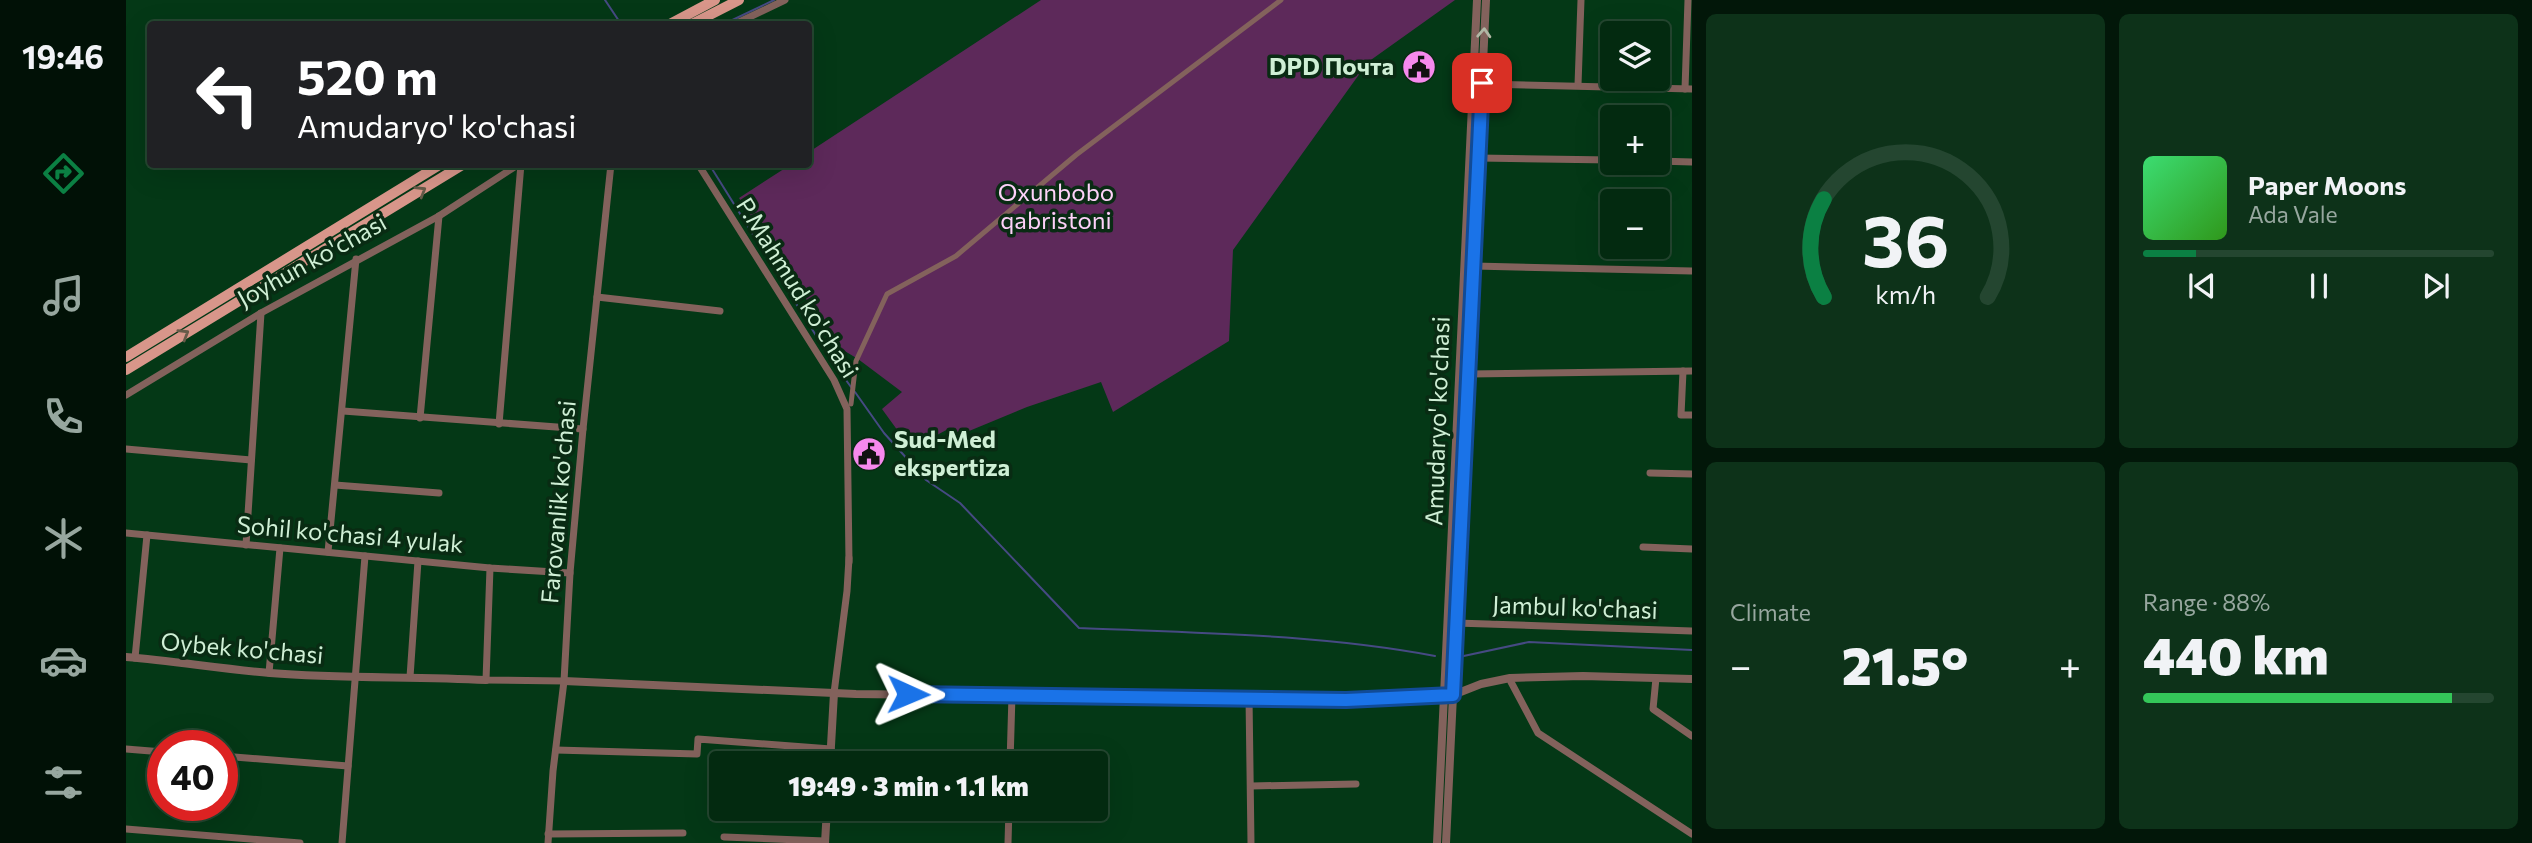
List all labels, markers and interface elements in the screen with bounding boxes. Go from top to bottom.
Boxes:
map controls [1600,21,1670,259]
button: layers [1600,21,1670,91]
one-way arrow [1477,27,1492,38]
text: 19:46 [22,36,104,76]
text: 520 m [297,45,438,105]
public building icon: DPD Почта [1400,48,1438,86]
icon: left [182,49,273,140]
place label: DPD Почта [1269,51,1394,80]
pin [1452,53,1512,113]
icon: arrive [1463,64,1501,102]
text: Amudaryo' ko'chasi [297,105,576,145]
button: + [1600,105,1670,175]
icon: directions [39,149,88,198]
text: Paper Moons [2248,169,2406,200]
park label: Oxunbobo qabristoni [998,177,1114,234]
one-way arrow [413,186,426,199]
button: − [1600,189,1670,259]
street label: P.Mahmud ko'chasi [731,192,865,383]
text: 36 [1862,193,1949,282]
text: Ada Vale [2248,200,2338,228]
street label: Joyhun ko'chasi [232,207,391,313]
icon: previous [2183,267,2221,305]
icon: pause [2300,267,2338,305]
icon: next [2417,267,2455,305]
icon: music [39,271,88,320]
text: km/h [1875,279,1936,309]
street label: Amudaryo' ko'chasi [1418,316,1455,526]
one-way arrow [177,330,190,343]
icon: phone [39,392,88,441]
street label: Farovanlik ko'chasi [534,399,581,605]
place label: Sud-Med ekspertiza [894,424,1010,481]
public building icon: Sud-Med ekspertiza [850,435,888,473]
street label: Sohil ko'chasi 4 yulak [236,509,464,558]
icon: climate [39,514,88,563]
text: Range · 88% [2143,588,2270,616]
street label: Jambul ko'chasi [1492,589,1658,624]
text: Climate [1730,598,1811,626]
text: 440 km [2143,622,2329,686]
street label: Oybek ko'chasi [159,626,325,669]
text: 21.5° [1842,632,1968,696]
icon: car [39,636,88,685]
text: − [1730,641,1752,688]
text: + [2059,641,2081,688]
position arrow [871,657,945,731]
speed limit sign: 40 [147,730,238,821]
icon: filters [39,758,88,807]
text: 19:49 · 3 min · 1.1 km [788,770,1029,801]

